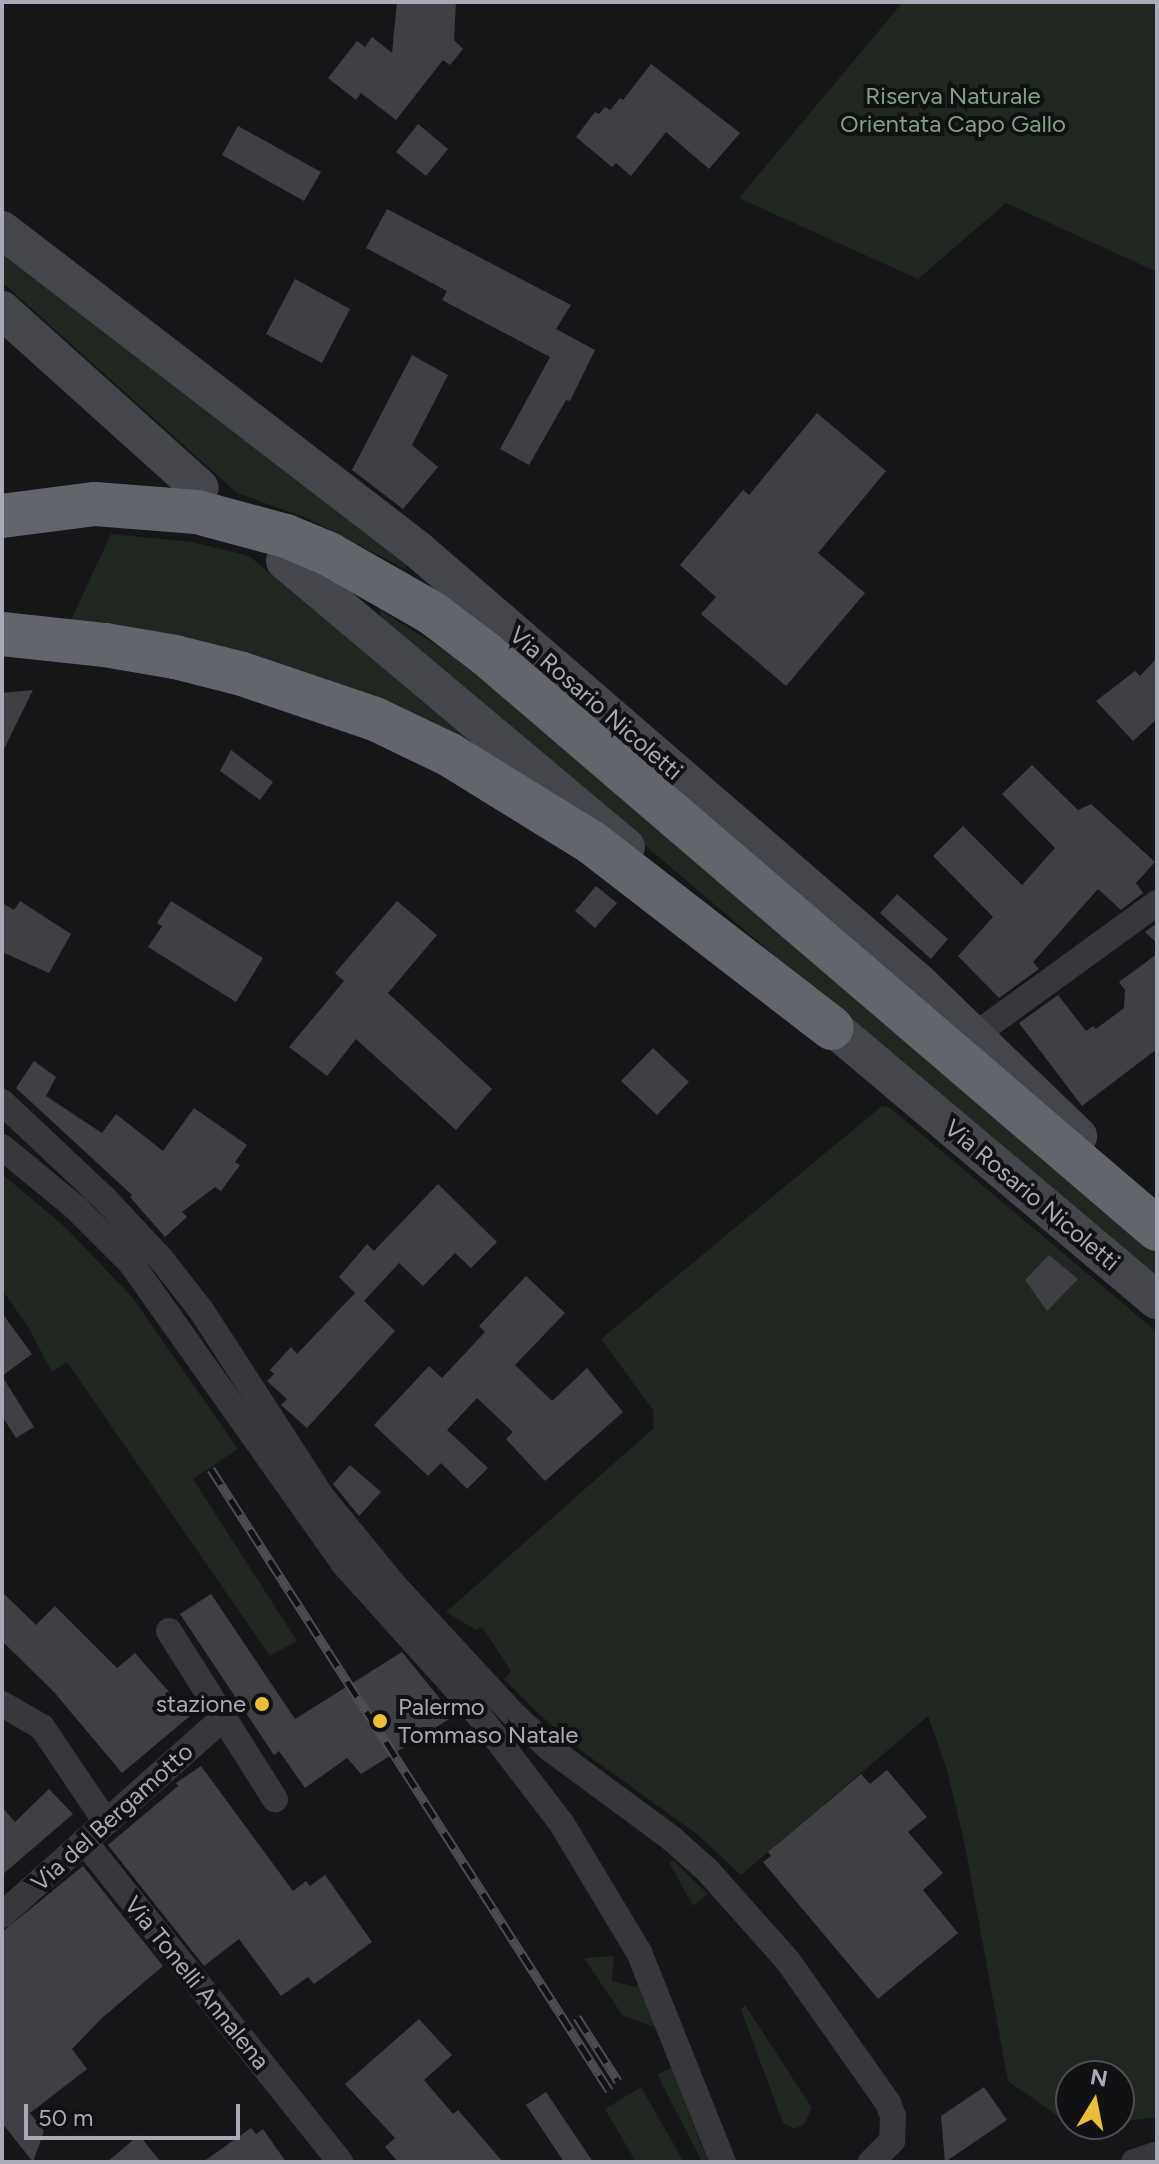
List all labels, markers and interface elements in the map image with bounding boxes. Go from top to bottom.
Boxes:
park label: Riserva Naturale Orientata Capo Gallo [840,82,1066,138]
street label: Via Rosario Nicoletti [504,620,688,786]
street label: Via Rosario Nicoletti [939,1113,1125,1277]
place label: stazione [156,1690,246,1718]
place label: Palermo Tommaso Natale [398,1693,578,1749]
marker: stazione [253,1695,271,1713]
marker: Palermo Tommaso Natale [369,1710,391,1732]
street label: Via del Bergamotto [25,1737,199,1897]
street label: Via Tonelli Annalena [119,1891,275,2075]
north arrow [1055,2060,1135,2140]
text: N [1088,2063,1110,2093]
scale bar [28,2088,244,2138]
text: 50 m [38,2103,94,2132]

